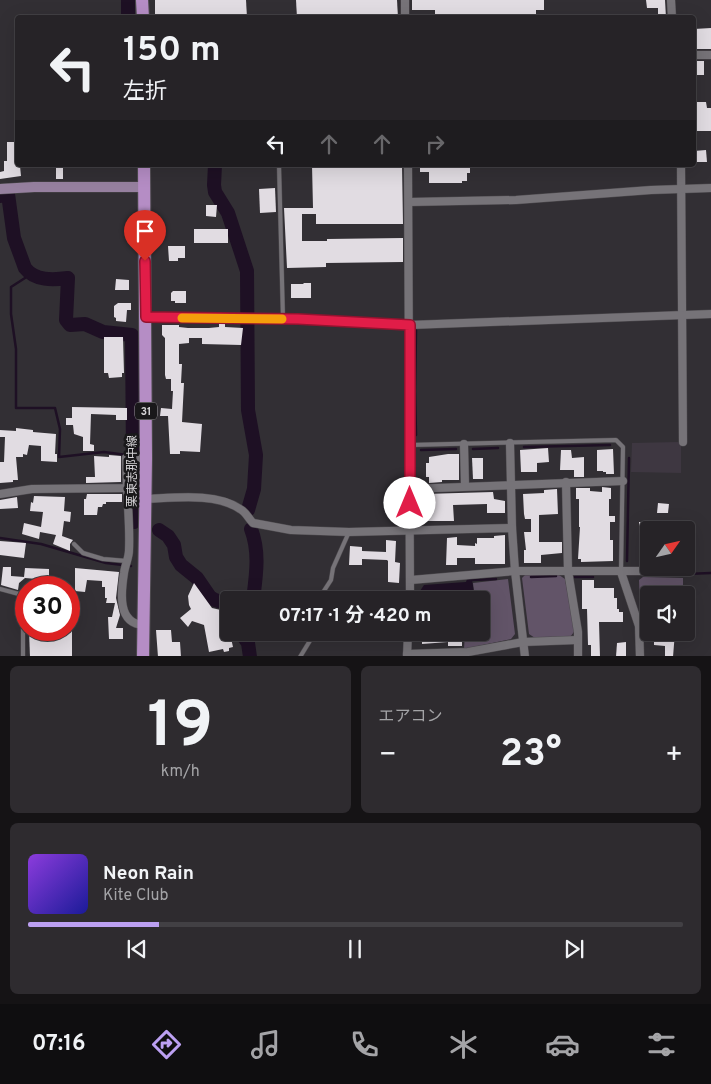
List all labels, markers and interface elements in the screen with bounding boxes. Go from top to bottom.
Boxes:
text: 150 m [123,29,221,73]
icon: left [40,35,105,100]
text: 左折 [123,79,167,106]
icon: left [262,130,290,158]
icon: ahead [315,130,343,158]
icon: ahead [368,130,396,158]
icon: right [421,130,449,158]
pin [124,210,166,261]
icon: arrive [131,217,159,245]
road number: 31 [135,402,157,420]
street label: 栗東志那中線 [125,435,141,507]
position arrow [383,476,435,528]
north arrow [640,521,695,576]
map controls [640,521,695,641]
speed limit sign: 30 [15,576,80,641]
button: sound [640,586,695,641]
text: 07:17 · 1 分 · 420 m [279,604,431,628]
text: 19 [147,688,213,770]
text: エアコン [379,707,443,727]
text: 23° [500,731,562,780]
text: − [379,738,397,774]
text: + [665,738,683,774]
text: km/h [161,762,200,782]
text: Neon Rain [103,862,194,886]
text: Kite Club [103,886,168,906]
icon: previous [123,935,151,963]
icon: pause [341,935,369,963]
icon: next [560,935,588,963]
icon: directions [149,1027,184,1062]
icon: music [248,1027,283,1062]
icon: phone [347,1027,382,1062]
icon: climate [446,1027,481,1062]
icon: car [545,1027,580,1062]
icon: filters [644,1027,679,1062]
text: 07:16 [32,1031,86,1058]

